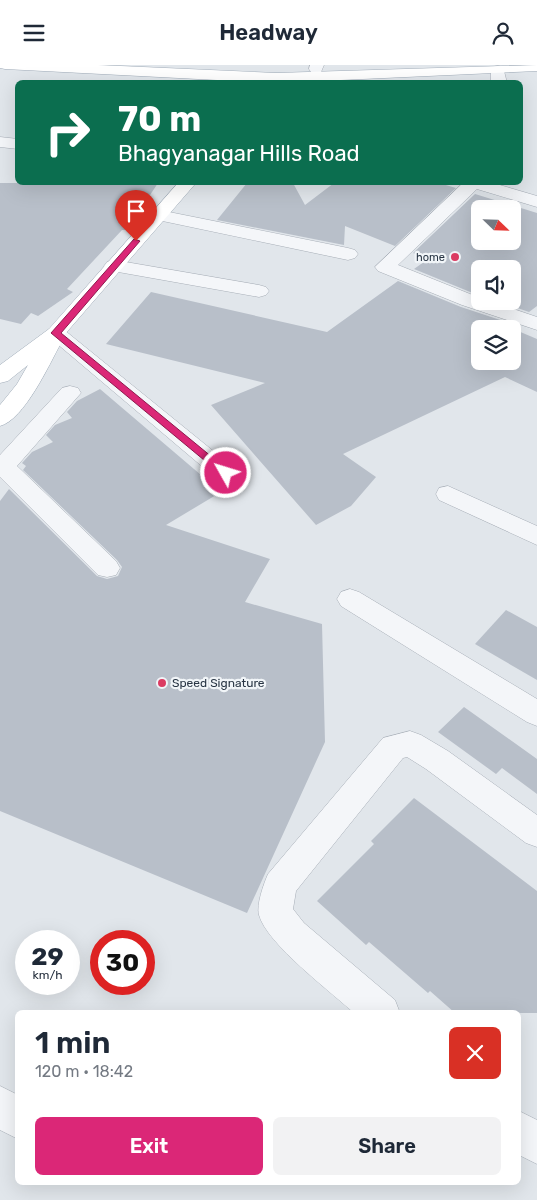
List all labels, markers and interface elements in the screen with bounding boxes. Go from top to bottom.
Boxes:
icon: menu [20,19,48,47]
text: Headway [219,19,318,46]
icon: person [489,19,517,47]
text: 70 m [118,98,201,140]
icon: right [35,100,100,165]
text: Bhagyanagar Hills Road [118,140,360,167]
pin [115,190,157,241]
icon: arrive [122,197,150,225]
north arrow [471,200,521,250]
map controls [471,200,521,370]
place label: home [416,251,445,264]
marker: home [449,251,461,263]
button: sound [471,260,521,310]
button: layers [471,320,521,370]
position arrow [199,446,251,498]
place label: Speed Signature [172,676,265,690]
marker: Speed Signature [156,677,168,689]
speed limit sign: 30 [90,930,155,995]
text: 29 [31,942,64,971]
text: km/h [33,968,62,982]
text: 1 min [35,1025,110,1061]
button: close [449,1027,501,1079]
text: 120 m · 18:42 [35,1062,133,1081]
button: Exit [35,1117,263,1175]
button: Share [273,1117,501,1175]

